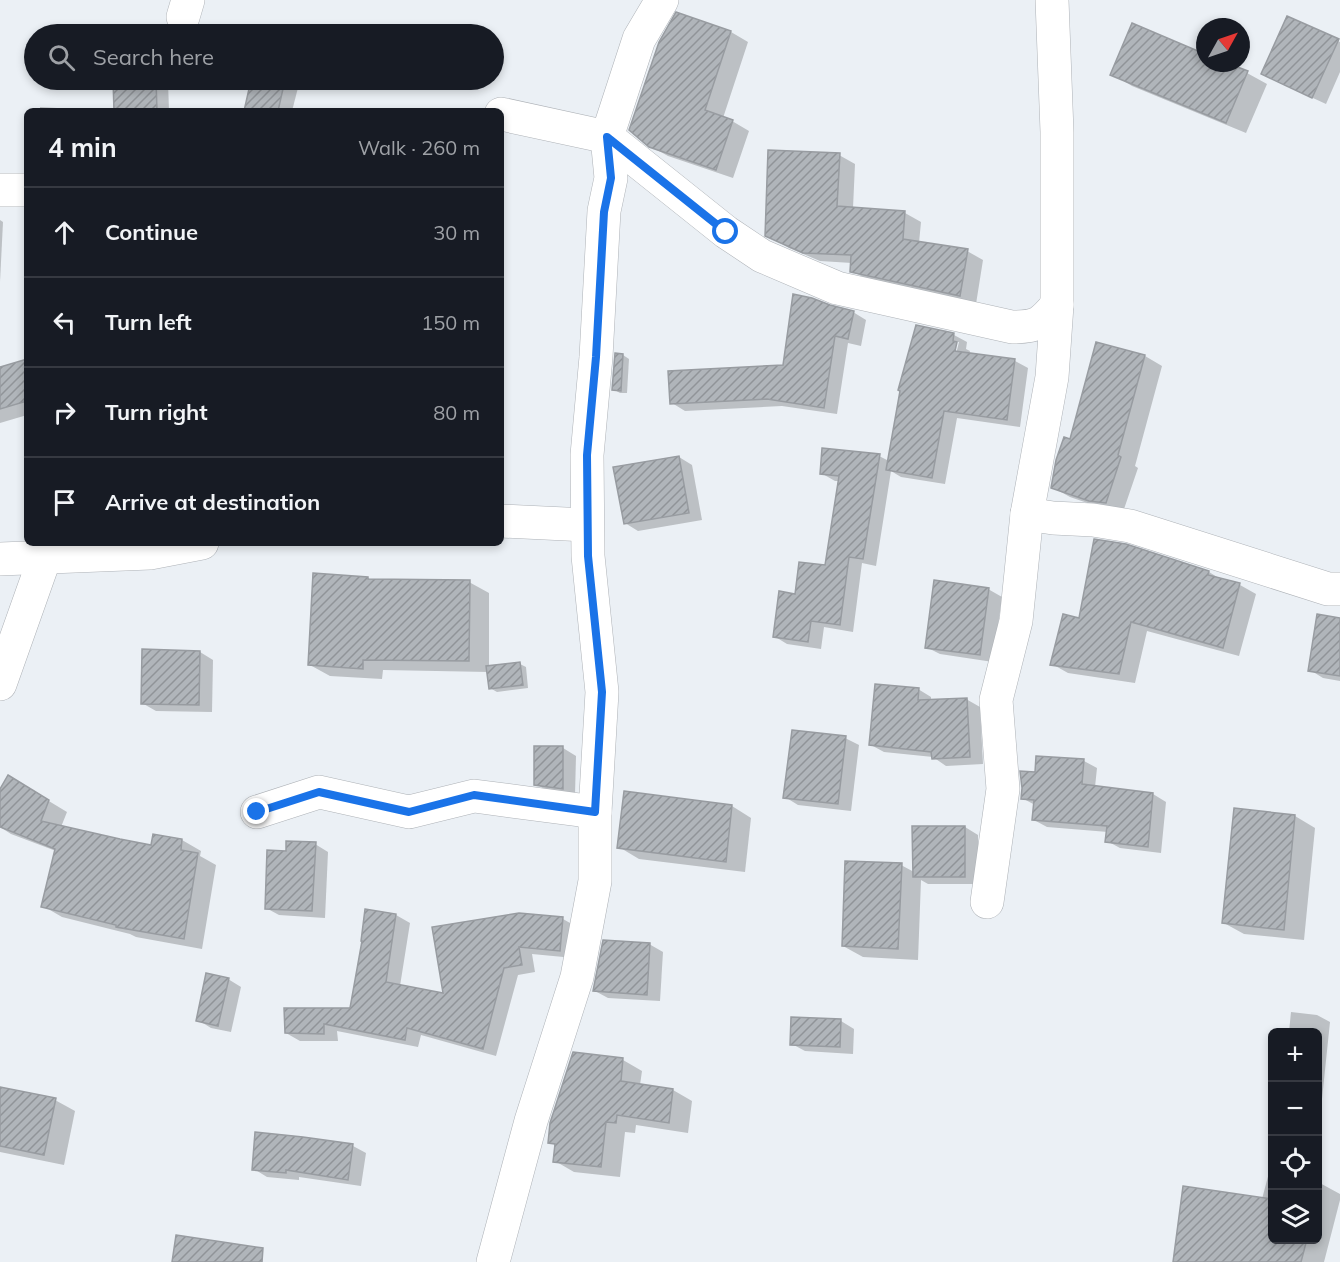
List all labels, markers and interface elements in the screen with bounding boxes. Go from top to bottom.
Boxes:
north arrow [1196,18,1250,72]
search box [24,24,504,90]
icon: search [45,41,78,74]
text: Search here [93,43,214,71]
text: 4 min [48,131,117,164]
text: Walk · 260 m [358,135,480,160]
icon: ahead [48,216,81,249]
text: Continue [105,218,198,246]
route start [712,218,738,244]
text: 30 m [433,220,480,245]
icon: left [48,306,81,339]
text: Turn left [105,308,192,336]
text: 150 m [421,310,480,335]
icon: right [48,396,81,429]
text: Turn right [105,398,208,426]
text: 80 m [433,400,480,425]
icon: arrive [48,486,81,519]
text: Arrive at destination [105,488,320,516]
route end [243,798,269,824]
map controls [1268,1028,1322,1244]
button: + [1268,1028,1322,1082]
button: − [1268,1082,1322,1136]
button: locate [1268,1136,1322,1190]
button: layers [1268,1190,1322,1244]

